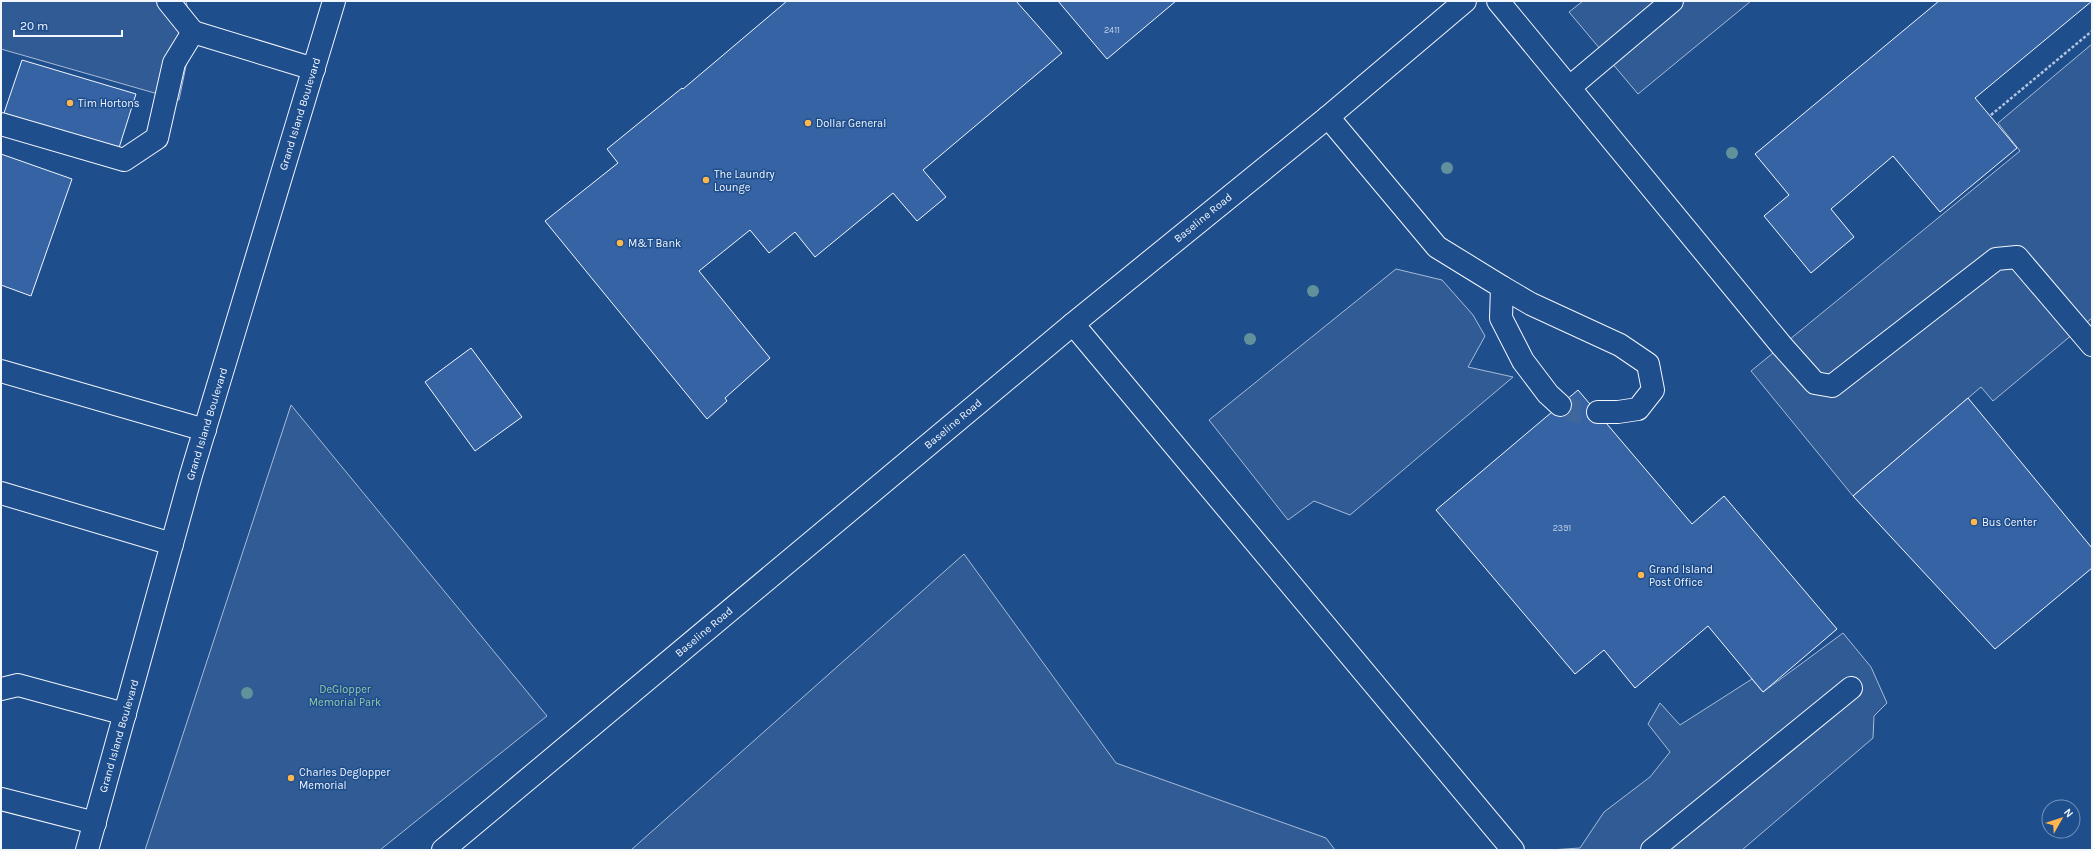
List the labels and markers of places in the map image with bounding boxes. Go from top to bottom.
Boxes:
place label: Tim Hortons [78,97,140,110]
marker: Tim Hortons [65,98,75,108]
place label: Dollar General [816,117,886,130]
marker: Dollar General [803,118,813,128]
place label: The Laundry Lounge [714,168,775,194]
marker: The Laundry Lounge [701,175,711,185]
place label: M&T Bank [628,237,681,250]
marker: M&T Bank [615,238,625,248]
place label: Bus Center [1982,516,2037,529]
marker: Bus Center [1969,517,1979,527]
place label: Grand Island Post Office [1649,563,1713,589]
marker: Grand Island Post Office [1636,570,1646,580]
place label: Charles Deglopper Memorial [299,766,390,792]
marker: Charles Deglopper Memorial [286,773,296,783]

